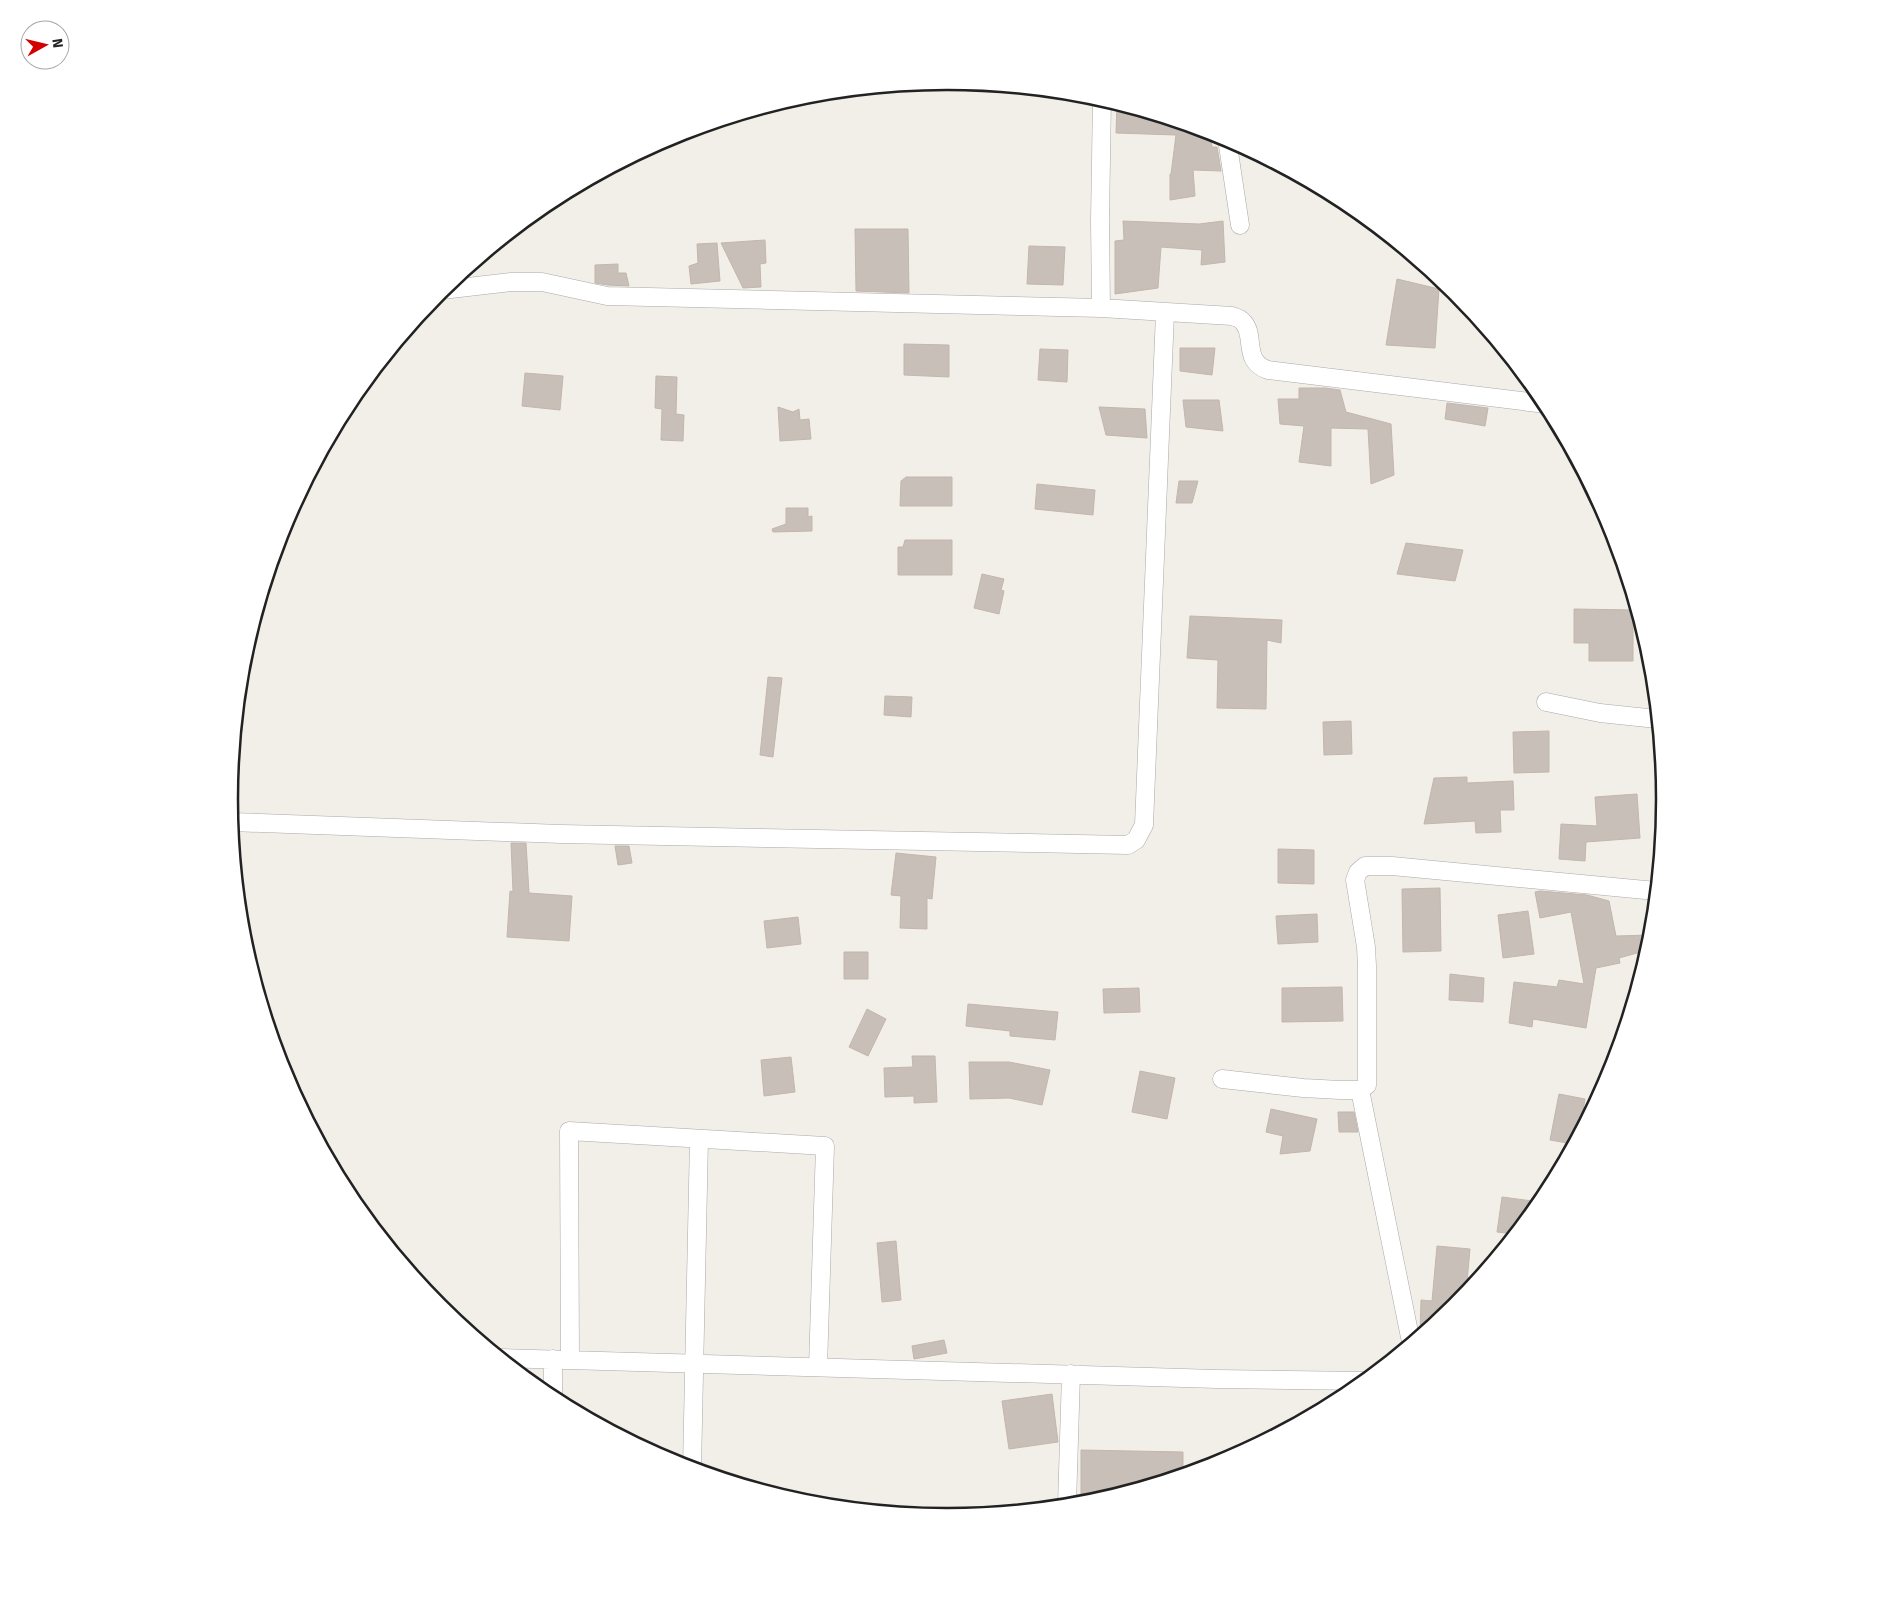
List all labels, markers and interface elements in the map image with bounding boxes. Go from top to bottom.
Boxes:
north arrow [20,20,70,70]
text: N [48,37,66,49]

